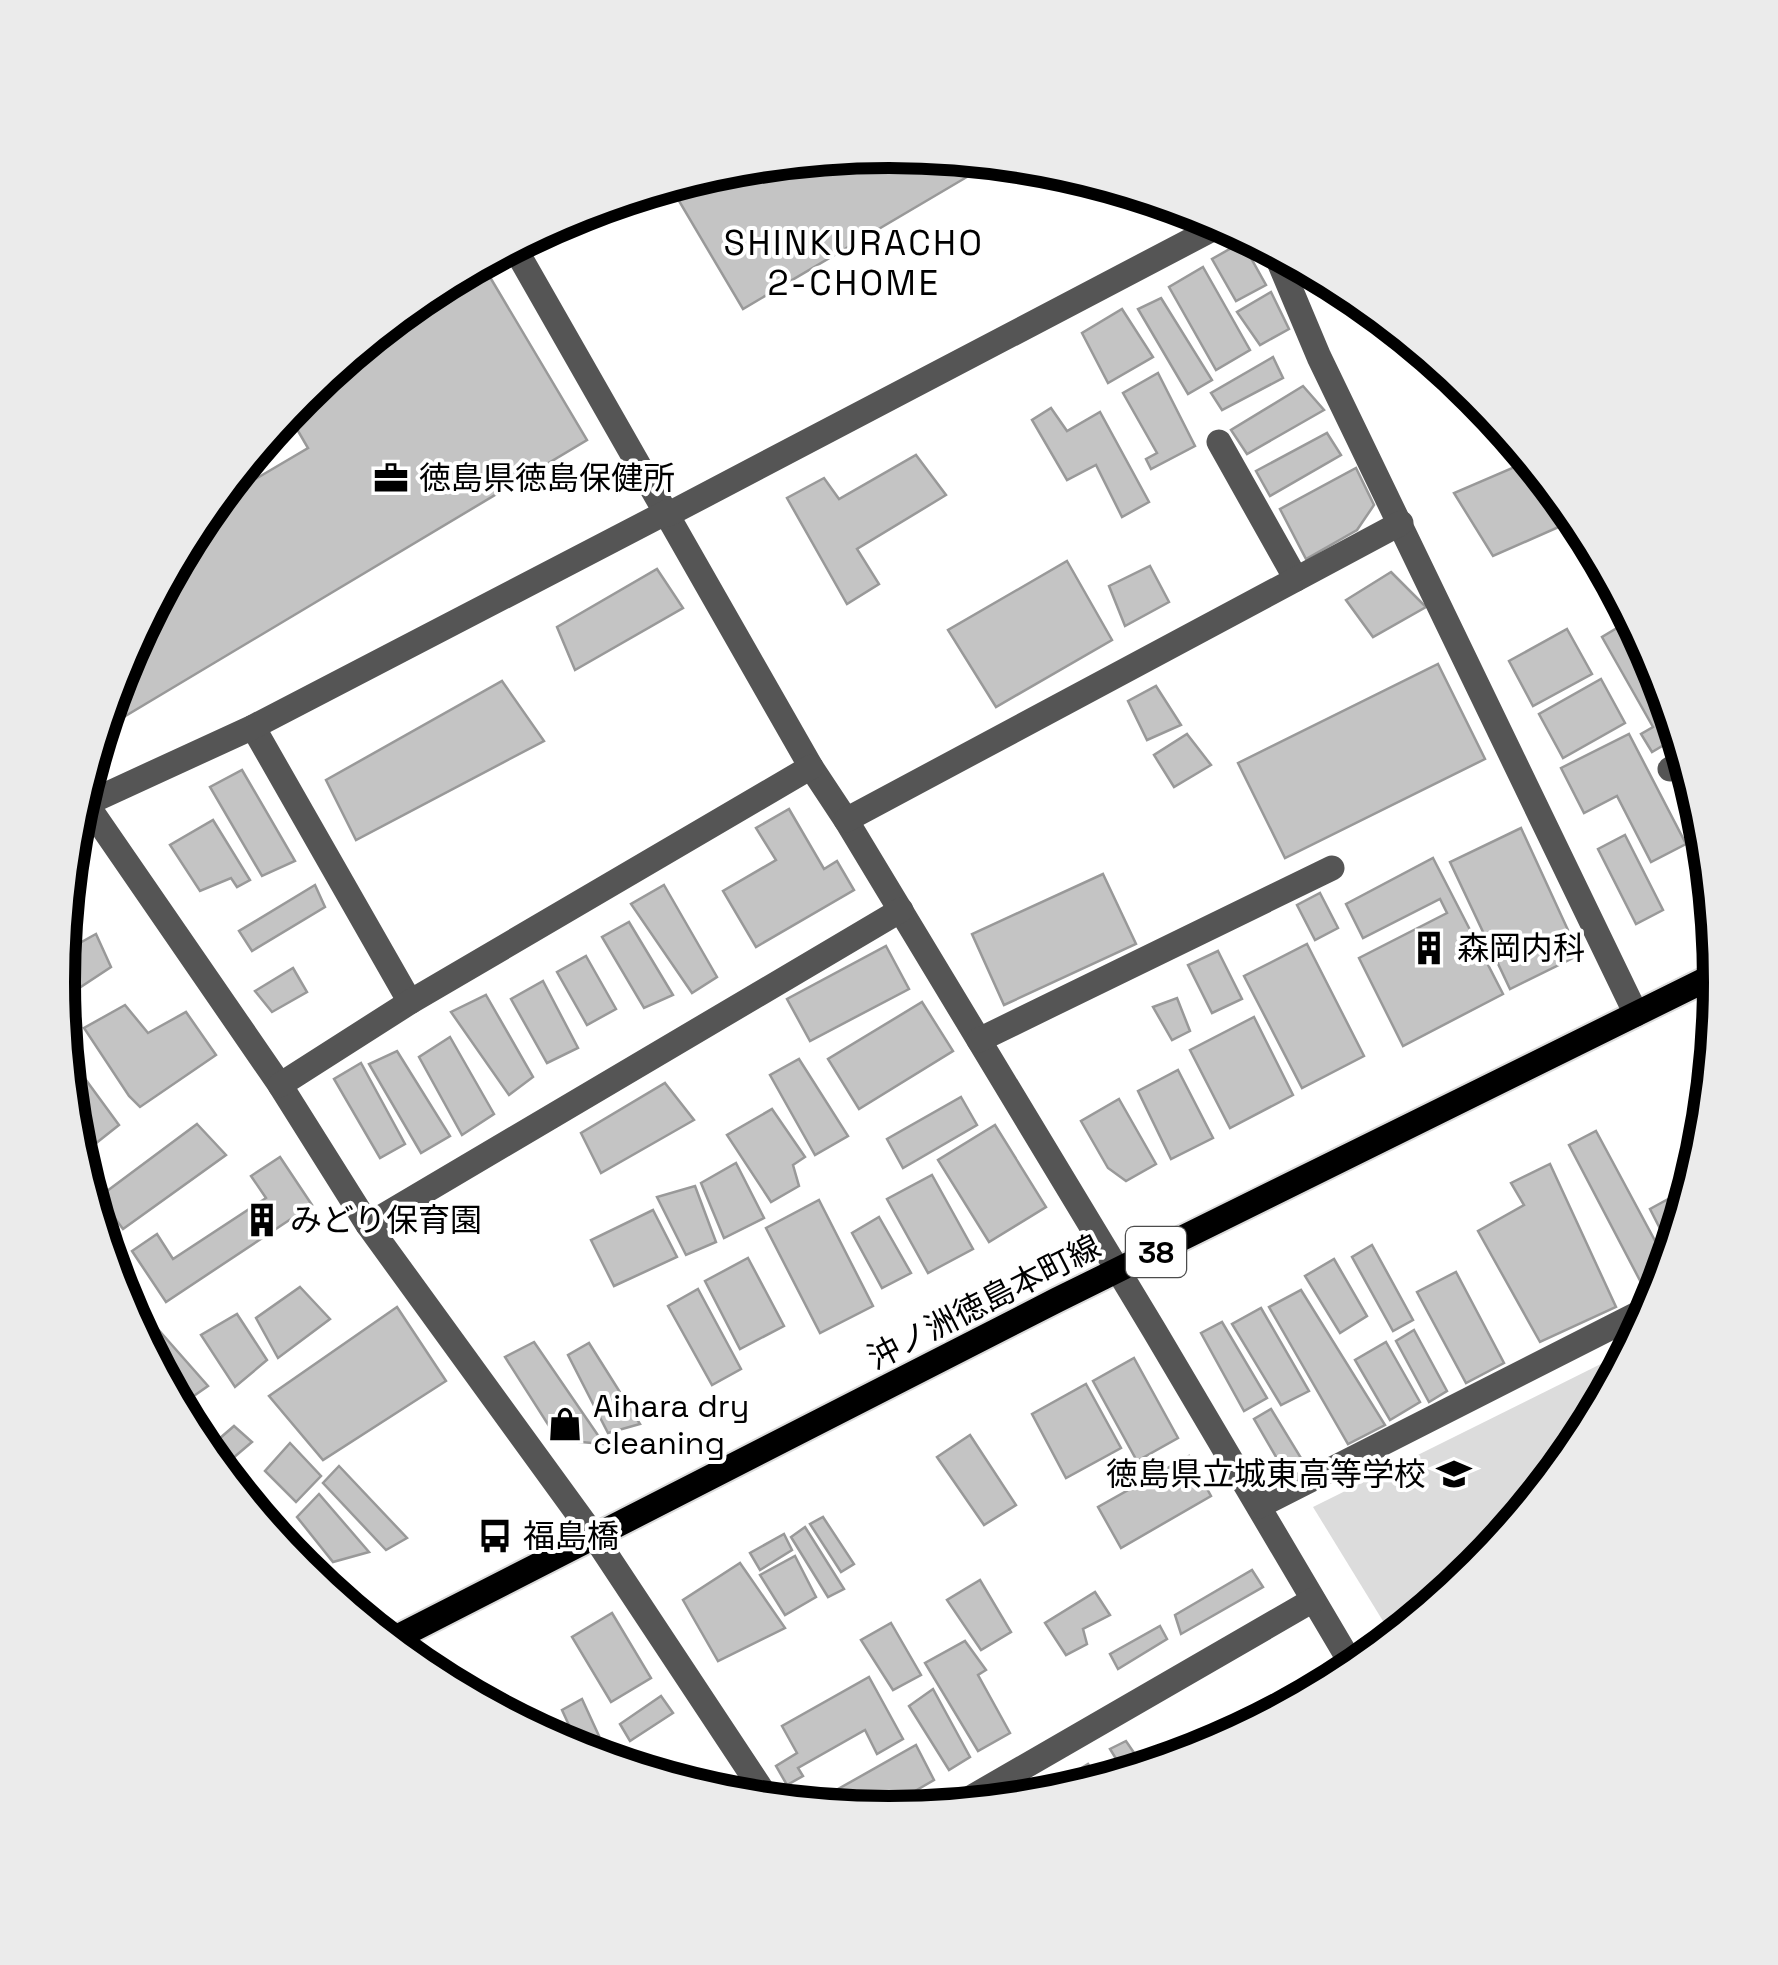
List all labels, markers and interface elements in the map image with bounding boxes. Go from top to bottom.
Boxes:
district label: SHINKURACHO 2-CHOME [723,221,985,305]
place label: 徳島県徳島保健所 [419,458,675,498]
office icon: 徳島県徳島保健所 [372,459,410,497]
place label: 森岡内科 [1457,928,1585,968]
building icon: 森岡内科 [1410,929,1448,967]
place label: みどり保育園 [290,1200,482,1240]
building icon: みどり保育園 [243,1201,281,1239]
street label: 沖ノ洲徳島本町線 [861,1226,1107,1378]
road number: 38 [1126,1227,1186,1277]
place label: Aihara dry cleaning [593,1386,749,1463]
shop icon: Aihara dry cleaning [546,1405,584,1443]
place label: 徳島県立城東高等学校 [1106,1454,1426,1494]
school or university icon: 徳島県立城東高等学校 [1435,1455,1473,1493]
place label: 福島橋 [523,1516,619,1556]
bus stop icon: 福島橋 [476,1517,514,1555]

